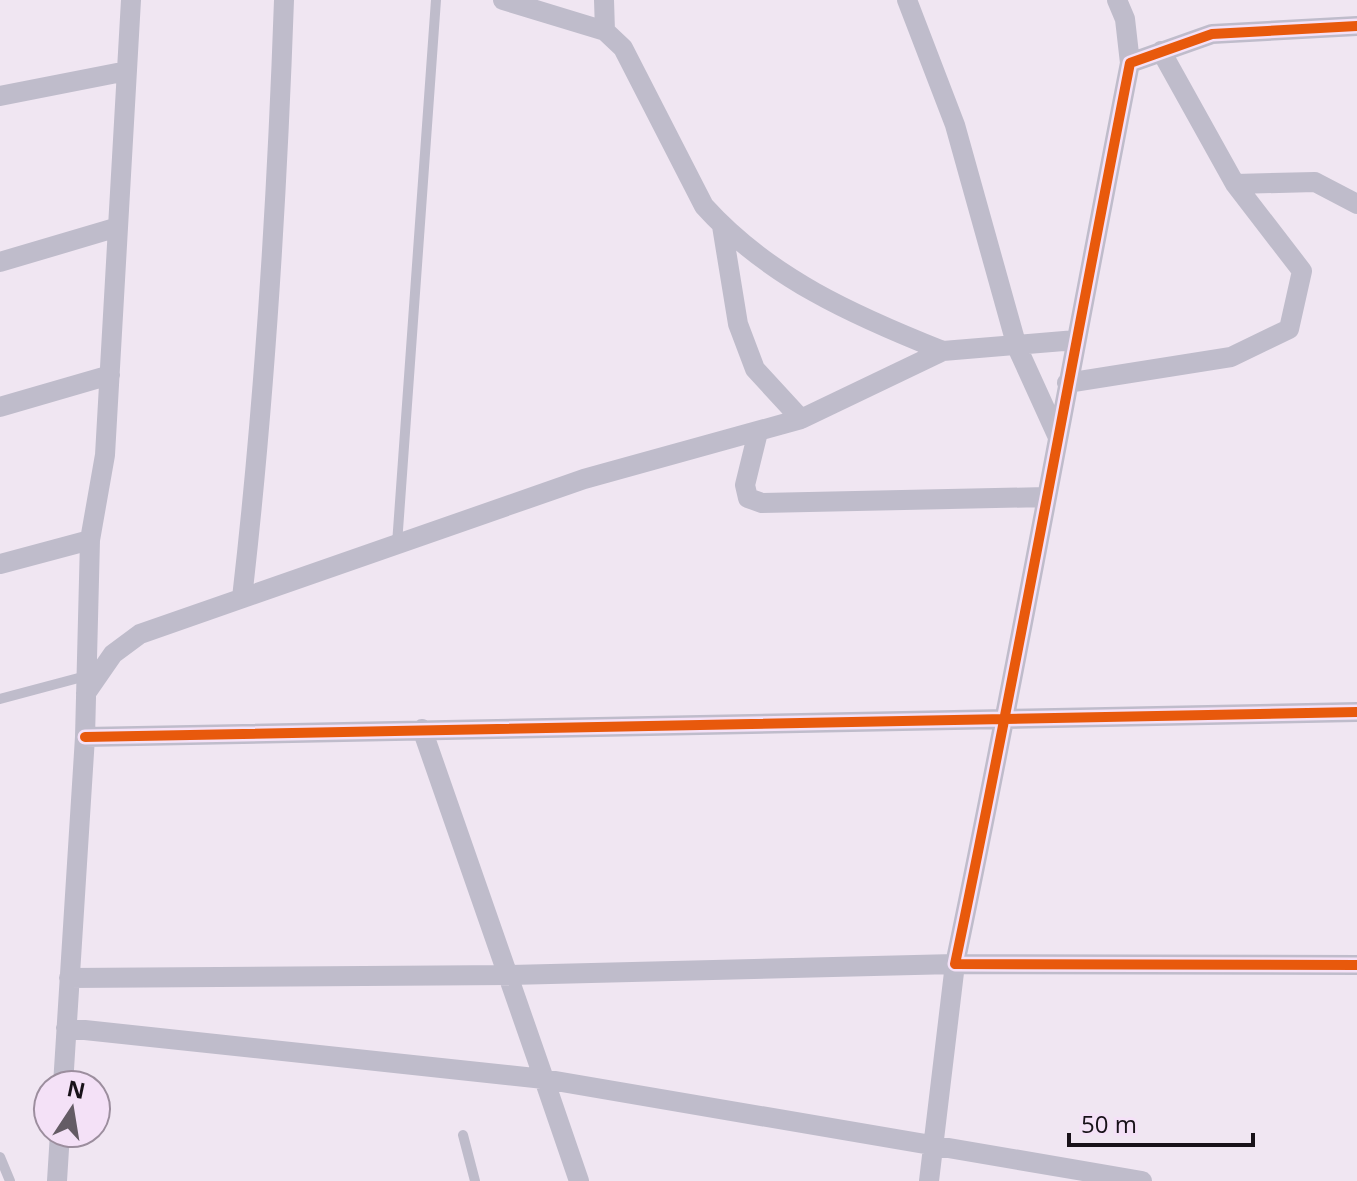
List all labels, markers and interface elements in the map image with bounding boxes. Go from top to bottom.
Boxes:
north arrow [32,1069,112,1149]
text: N [64,1072,88,1105]
scale bar [1069,1097,1253,1147]
text: 50 m [1081,1107,1137,1140]

